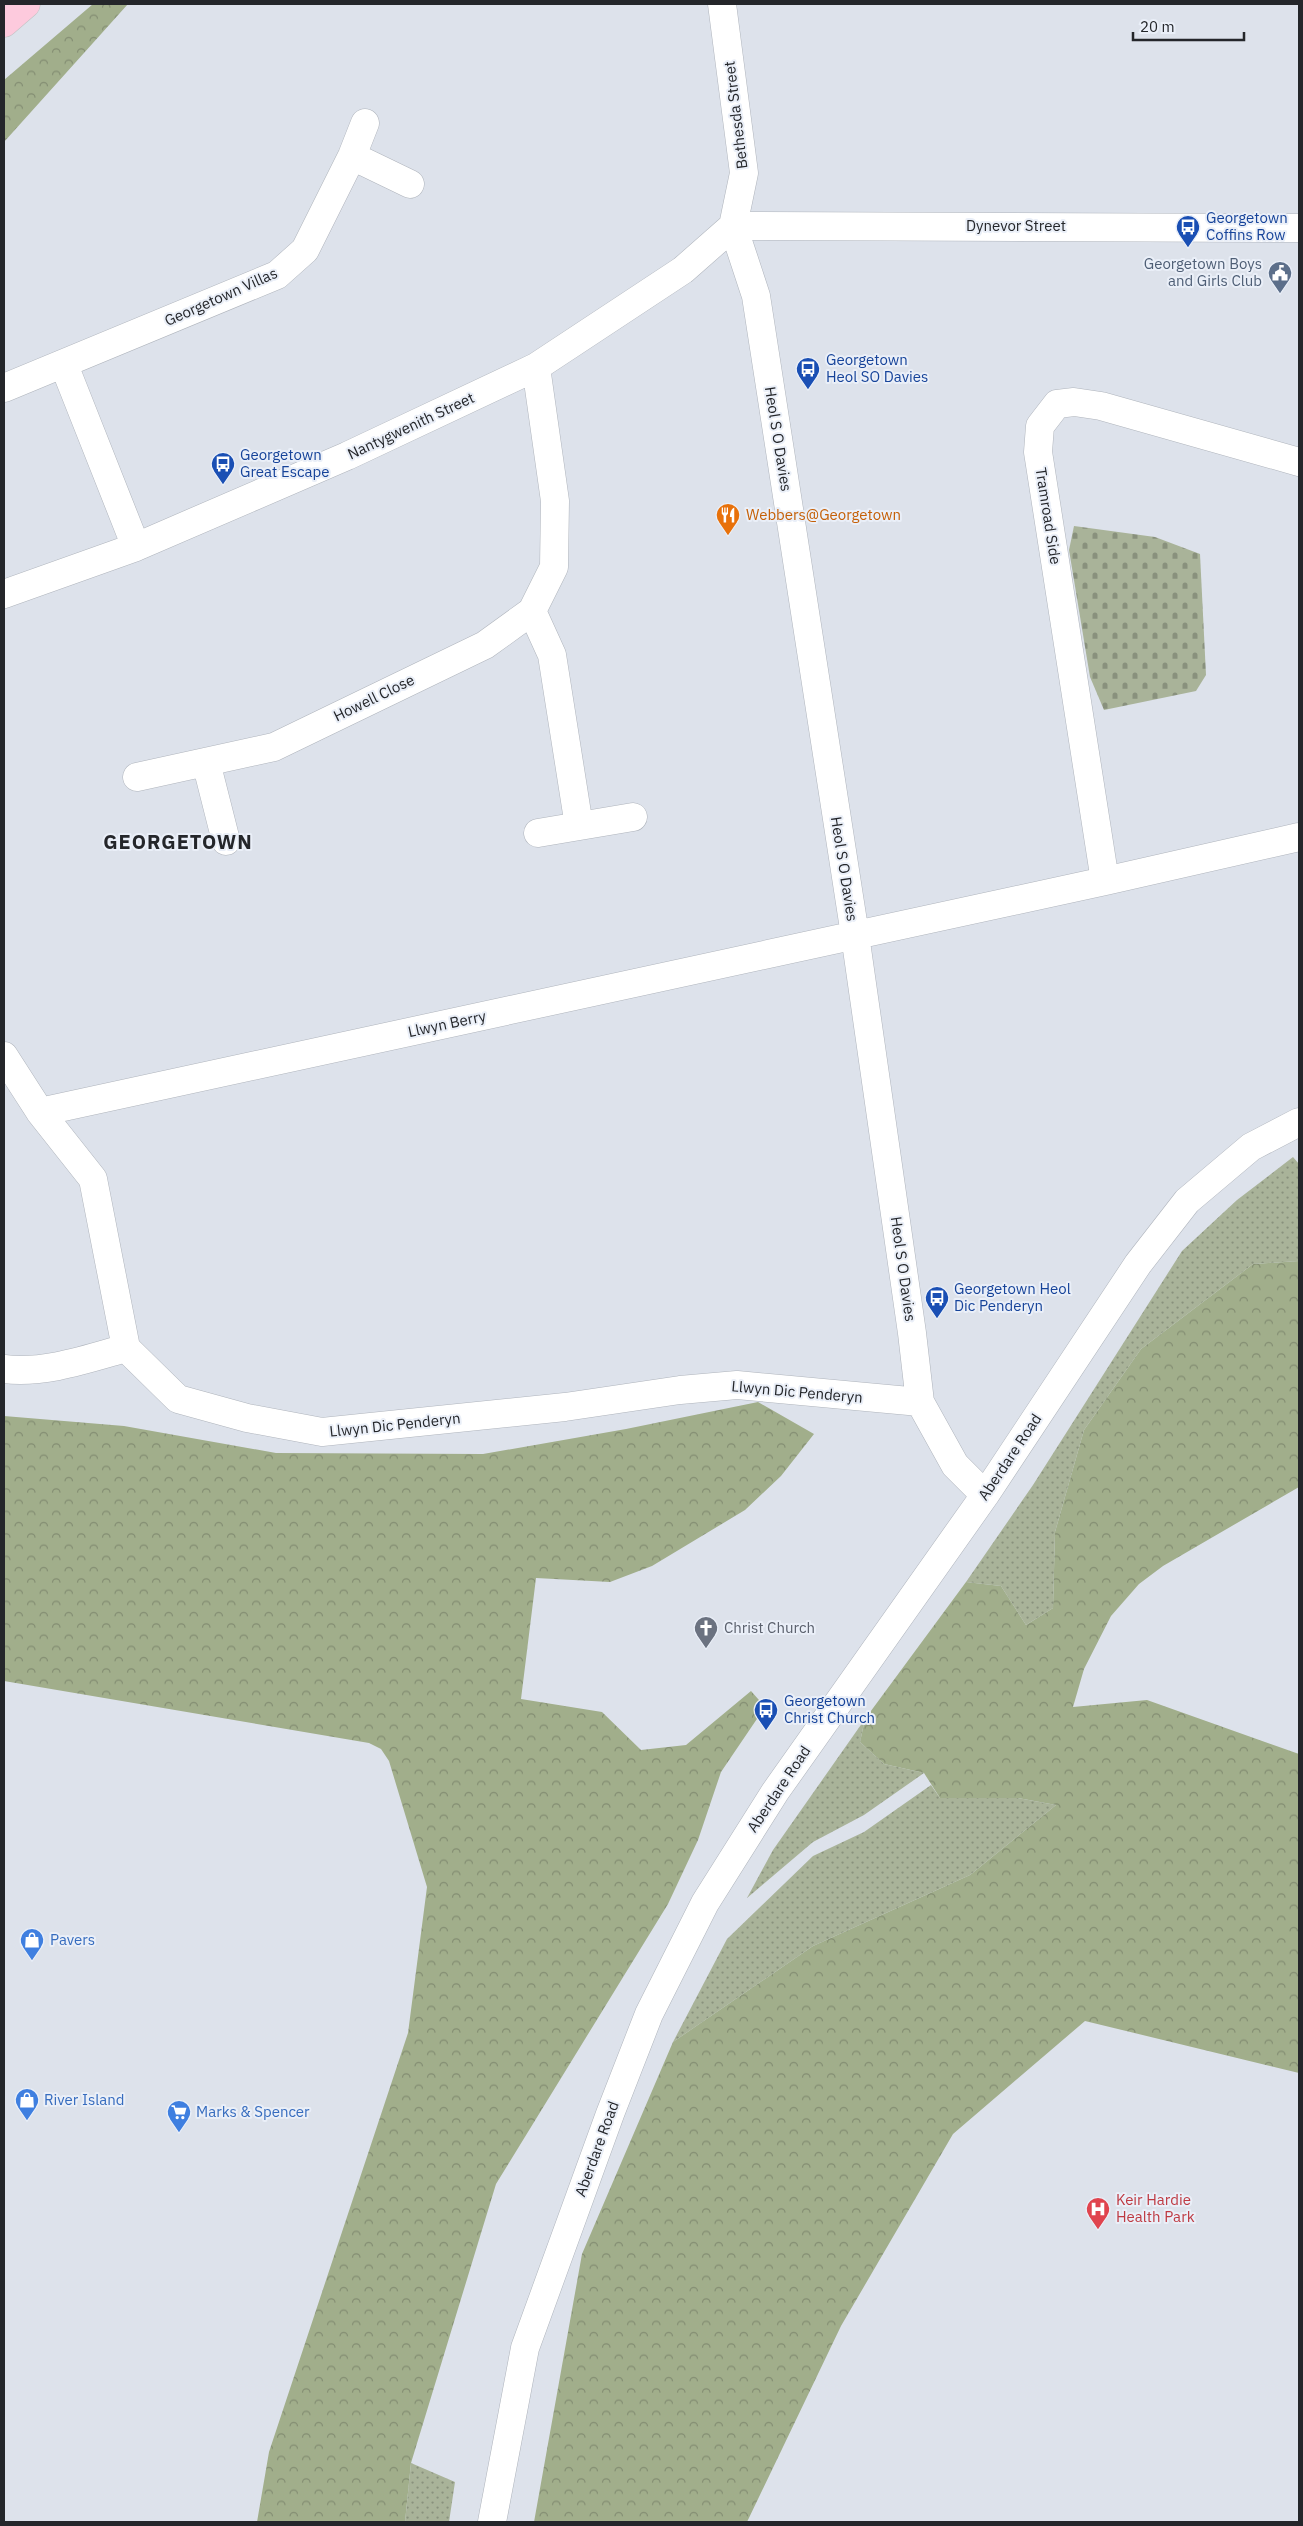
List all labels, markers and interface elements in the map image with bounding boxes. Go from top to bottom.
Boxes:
scale bar [1133,10,1244,42]
text: 20 m [1140,17,1175,36]
street label: Bethesda Street [719,60,752,170]
place label: Georgetown Coffins Row [1206,208,1288,244]
bus stop icon: Georgetown Coffins Row [1175,214,1201,248]
street label: Dynevor Street [966,216,1066,235]
place label: Georgetown Boys and Girls Club [1144,254,1262,290]
public building icon: Georgetown Boys and Girls Club [1267,260,1293,294]
street label: Georgetown Villas [161,263,280,330]
place label: Georgetown Heol SO Davies [826,350,928,386]
bus stop icon: Georgetown Heol SO Davies [795,356,821,390]
street label: Heol S O Davies [761,385,796,493]
street label: Nantygwenith Street [344,388,477,463]
place label: Georgetown Great Escape [240,445,329,481]
bus stop icon: Georgetown Great Escape [210,451,236,485]
street label: Tramroad Side [1031,466,1066,566]
restaurant icon: Webbers@Georgetown [715,502,741,536]
place label: Webbers@Georgetown [746,505,901,524]
street label: Howell Close [330,670,417,725]
street label: Heol S O Davies [827,815,862,923]
district label: GEORGETOWN [103,828,253,855]
street label: Llwyn Berry [406,1006,488,1041]
street label: Heol S O Davies [887,1215,920,1323]
place label: Georgetown Heol Dic Penderyn [954,1279,1071,1315]
bus stop icon: Georgetown Heol Dic Penderyn [924,1285,950,1319]
street label: Llwyn Dic Penderyn [731,1376,863,1407]
street label: Llwyn Dic Penderyn [328,1408,461,1441]
street label: Aberdare Road [974,1410,1046,1504]
church icon: Christ Church [693,1615,719,1649]
place label: Christ Church [724,1618,815,1637]
place label: Georgetown Christ Church [784,1691,875,1727]
bus stop icon: Georgetown Christ Church [753,1697,779,1731]
street label: Aberdare Road [743,1742,815,1836]
shop icon: Pavers [19,1927,45,1961]
place label: Pavers [50,1930,95,1949]
shop icon: River Island [14,2087,40,2121]
place label: River Island [44,2090,125,2109]
street label: Aberdare Road [570,2098,623,2199]
supermarket icon: Marks & Spencer [166,2099,192,2133]
place label: Marks & Spencer [196,2102,310,2121]
place label: Keir Hardie Health Park [1116,2190,1195,2226]
hospital icon: Keir Hardie Health Park [1085,2196,1111,2230]

